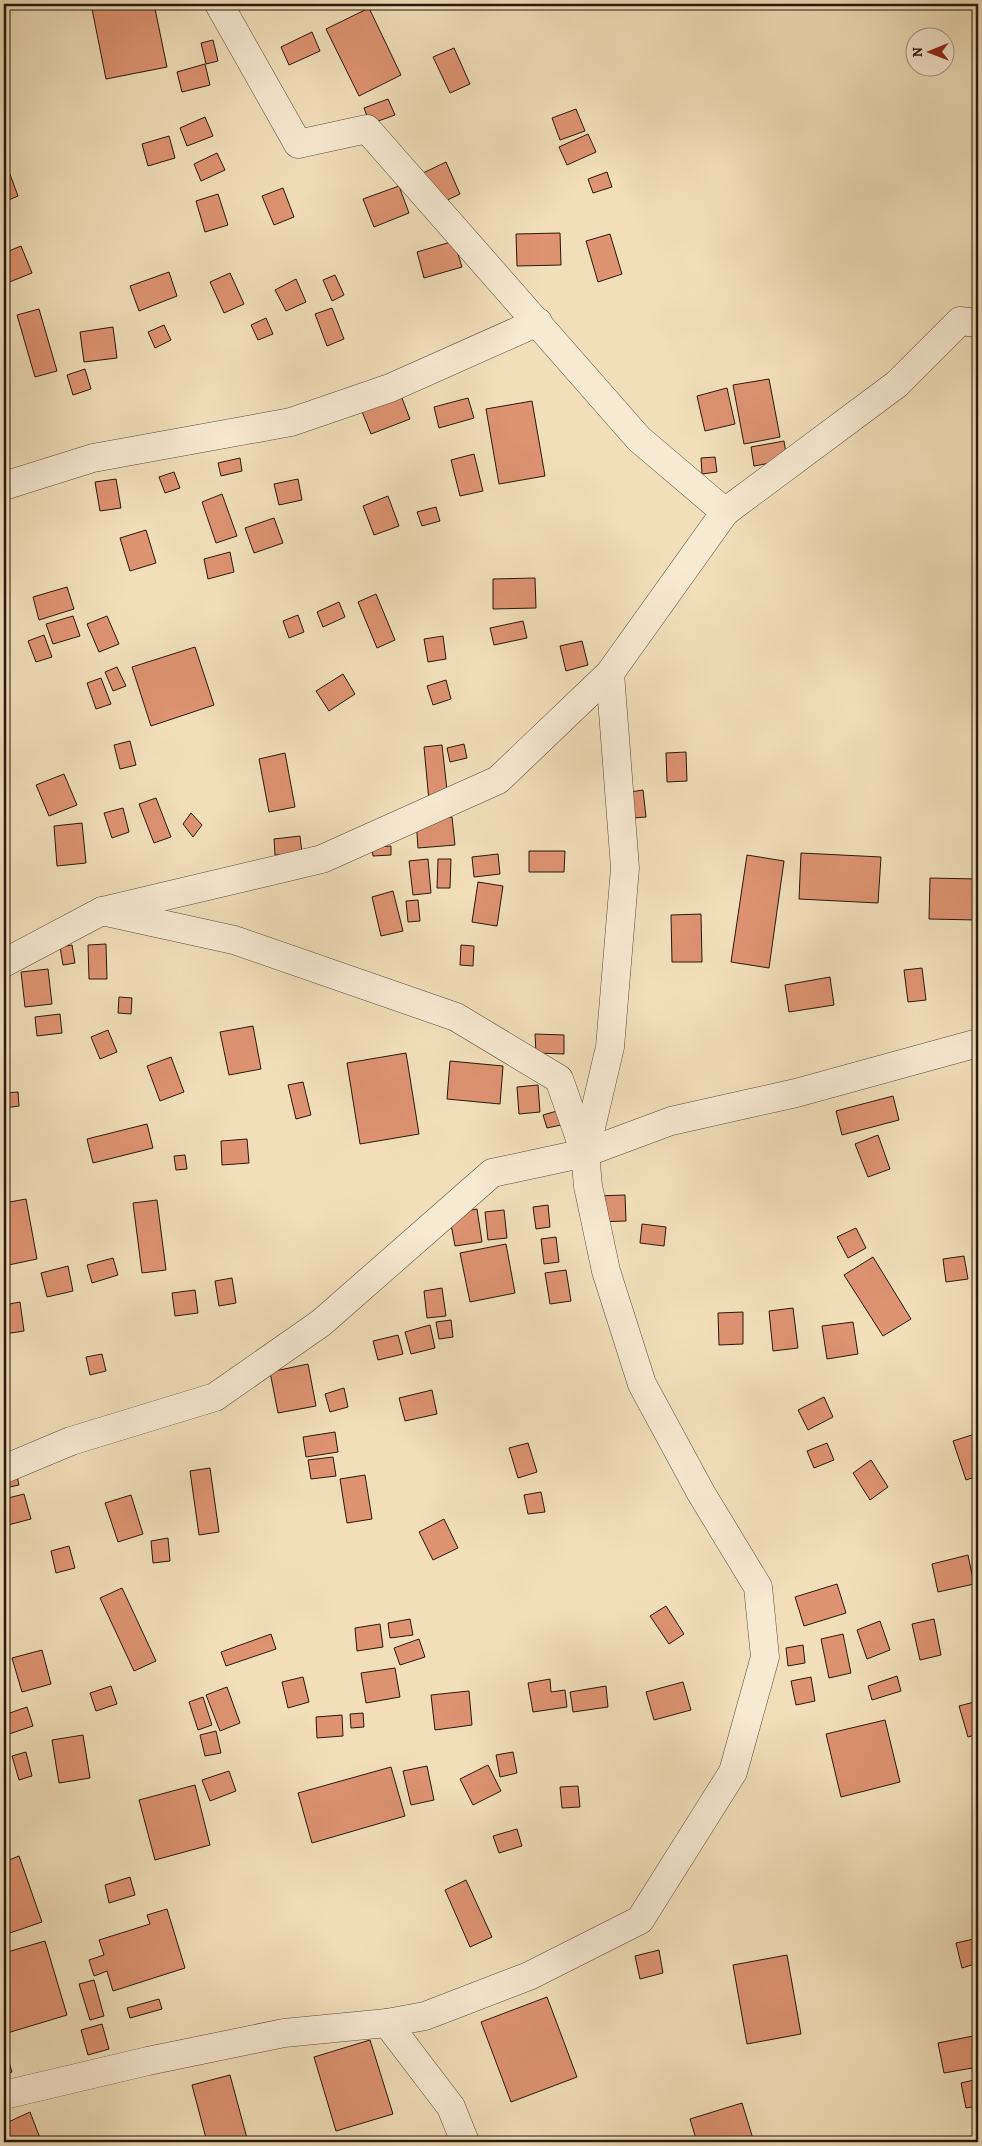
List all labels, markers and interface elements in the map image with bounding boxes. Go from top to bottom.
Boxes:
north arrow [904,28,954,78]
text: N [908,47,927,57]

